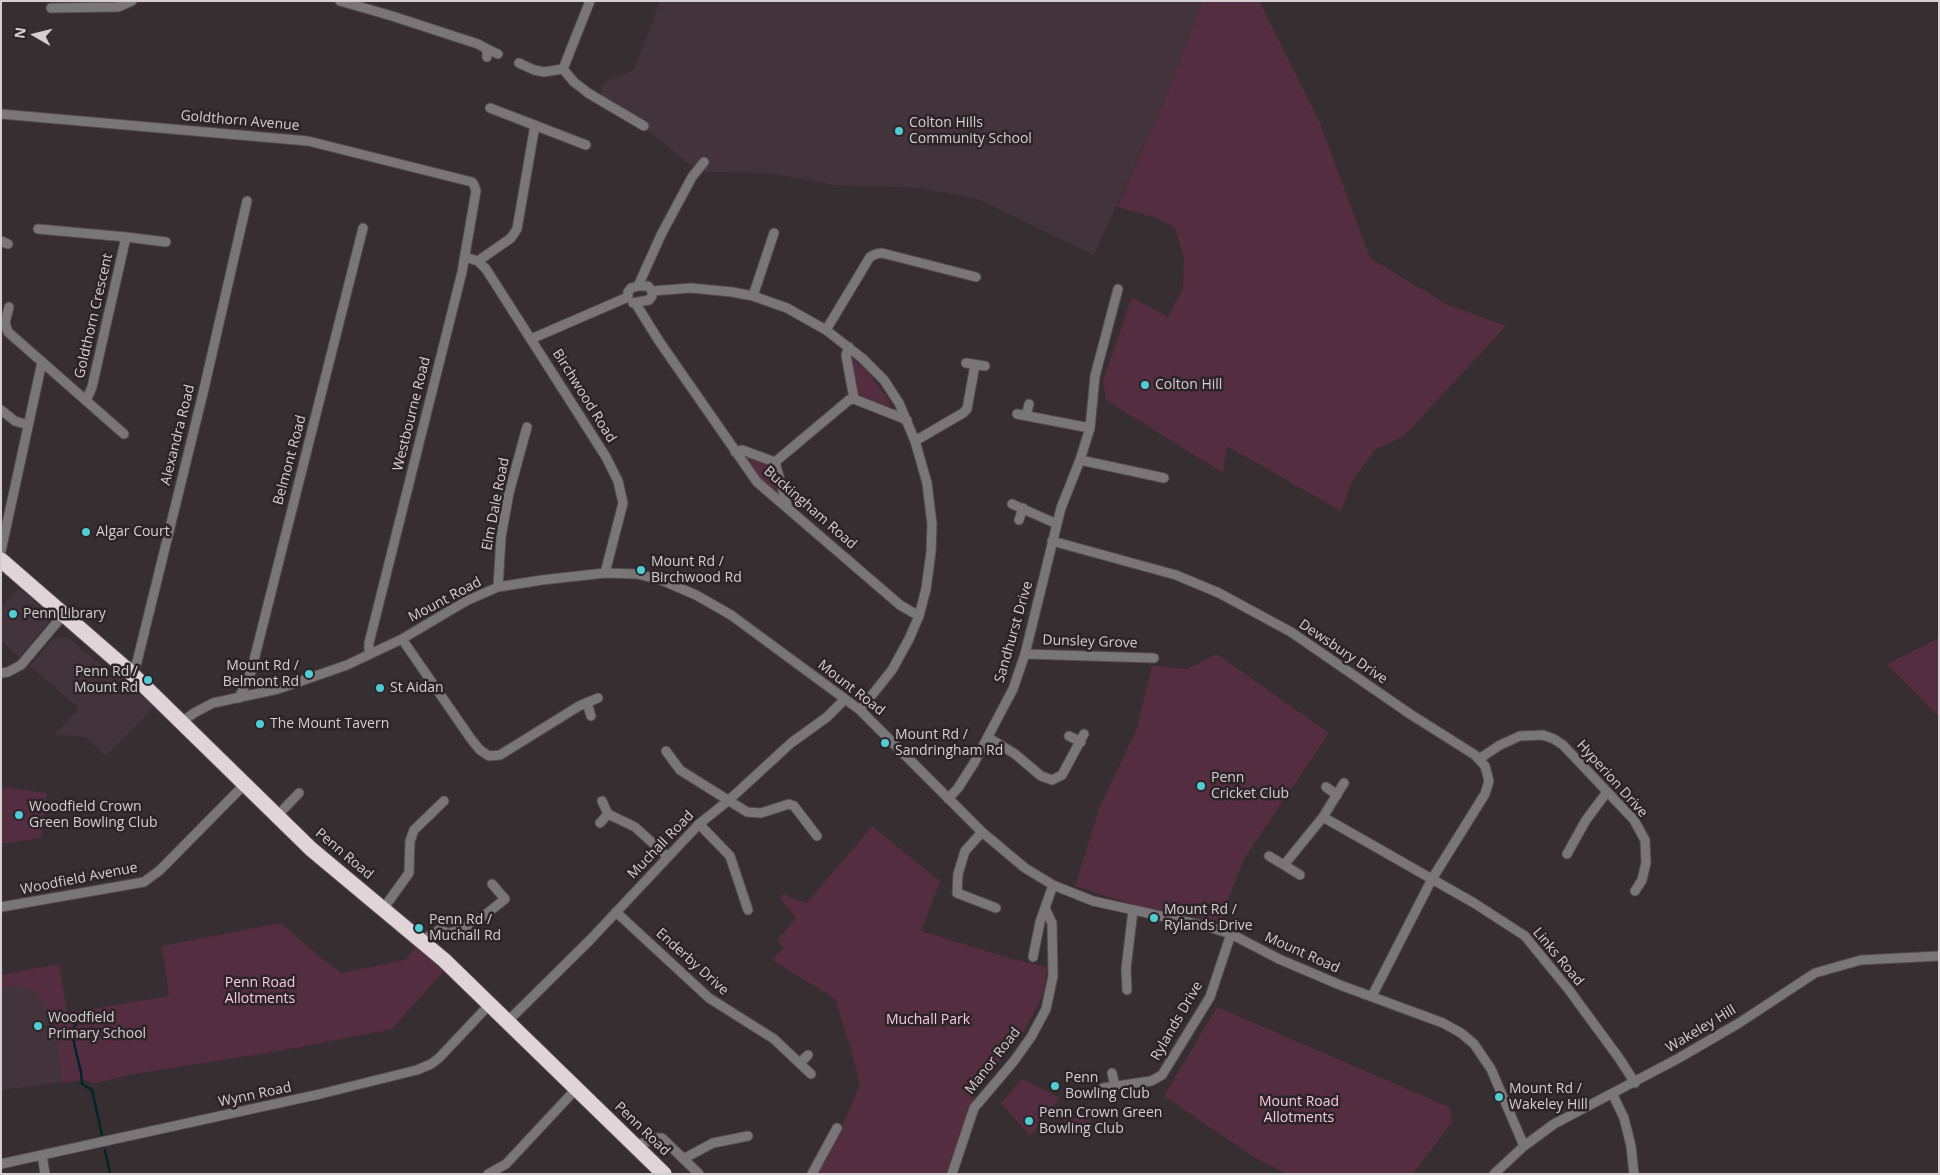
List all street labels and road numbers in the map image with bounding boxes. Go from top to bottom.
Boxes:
street label: Goldthorn Avenue [180,107,300,135]
street label: Goldthorn Crescent [71,252,117,380]
street label: Birchwood Road [549,346,619,446]
street label: Westbourne Road [390,355,434,473]
street label: Alexandra Road [157,383,199,487]
street label: Belmont Road [270,413,310,507]
street label: Elm Dale Road [479,456,513,552]
street label: Buckingham Road [760,463,860,553]
street label: Mount Road [406,574,484,626]
street label: Sandhurst Drive [991,579,1037,685]
street label: Dewsbury Drive [1295,616,1391,688]
street label: Dunsley Grove [1042,632,1138,652]
street label: Mount Road [814,657,888,719]
street label: Hyperion Drive [1573,737,1651,821]
street label: Muchall Road [624,807,698,883]
street label: Penn Road [312,825,376,883]
street label: Woodfield Avenue [19,859,139,899]
street label: Enderby Drive [652,925,732,999]
street label: Links Road [1529,925,1587,989]
street label: Mount Road [1262,929,1342,977]
street label: Rylands Drive [1148,978,1206,1064]
street label: Wakeley Hill [1663,1001,1739,1057]
street label: Manor Road [962,1024,1024,1098]
street label: Wynn Road [217,1079,293,1111]
street label: Penn Road [611,1098,673,1160]

